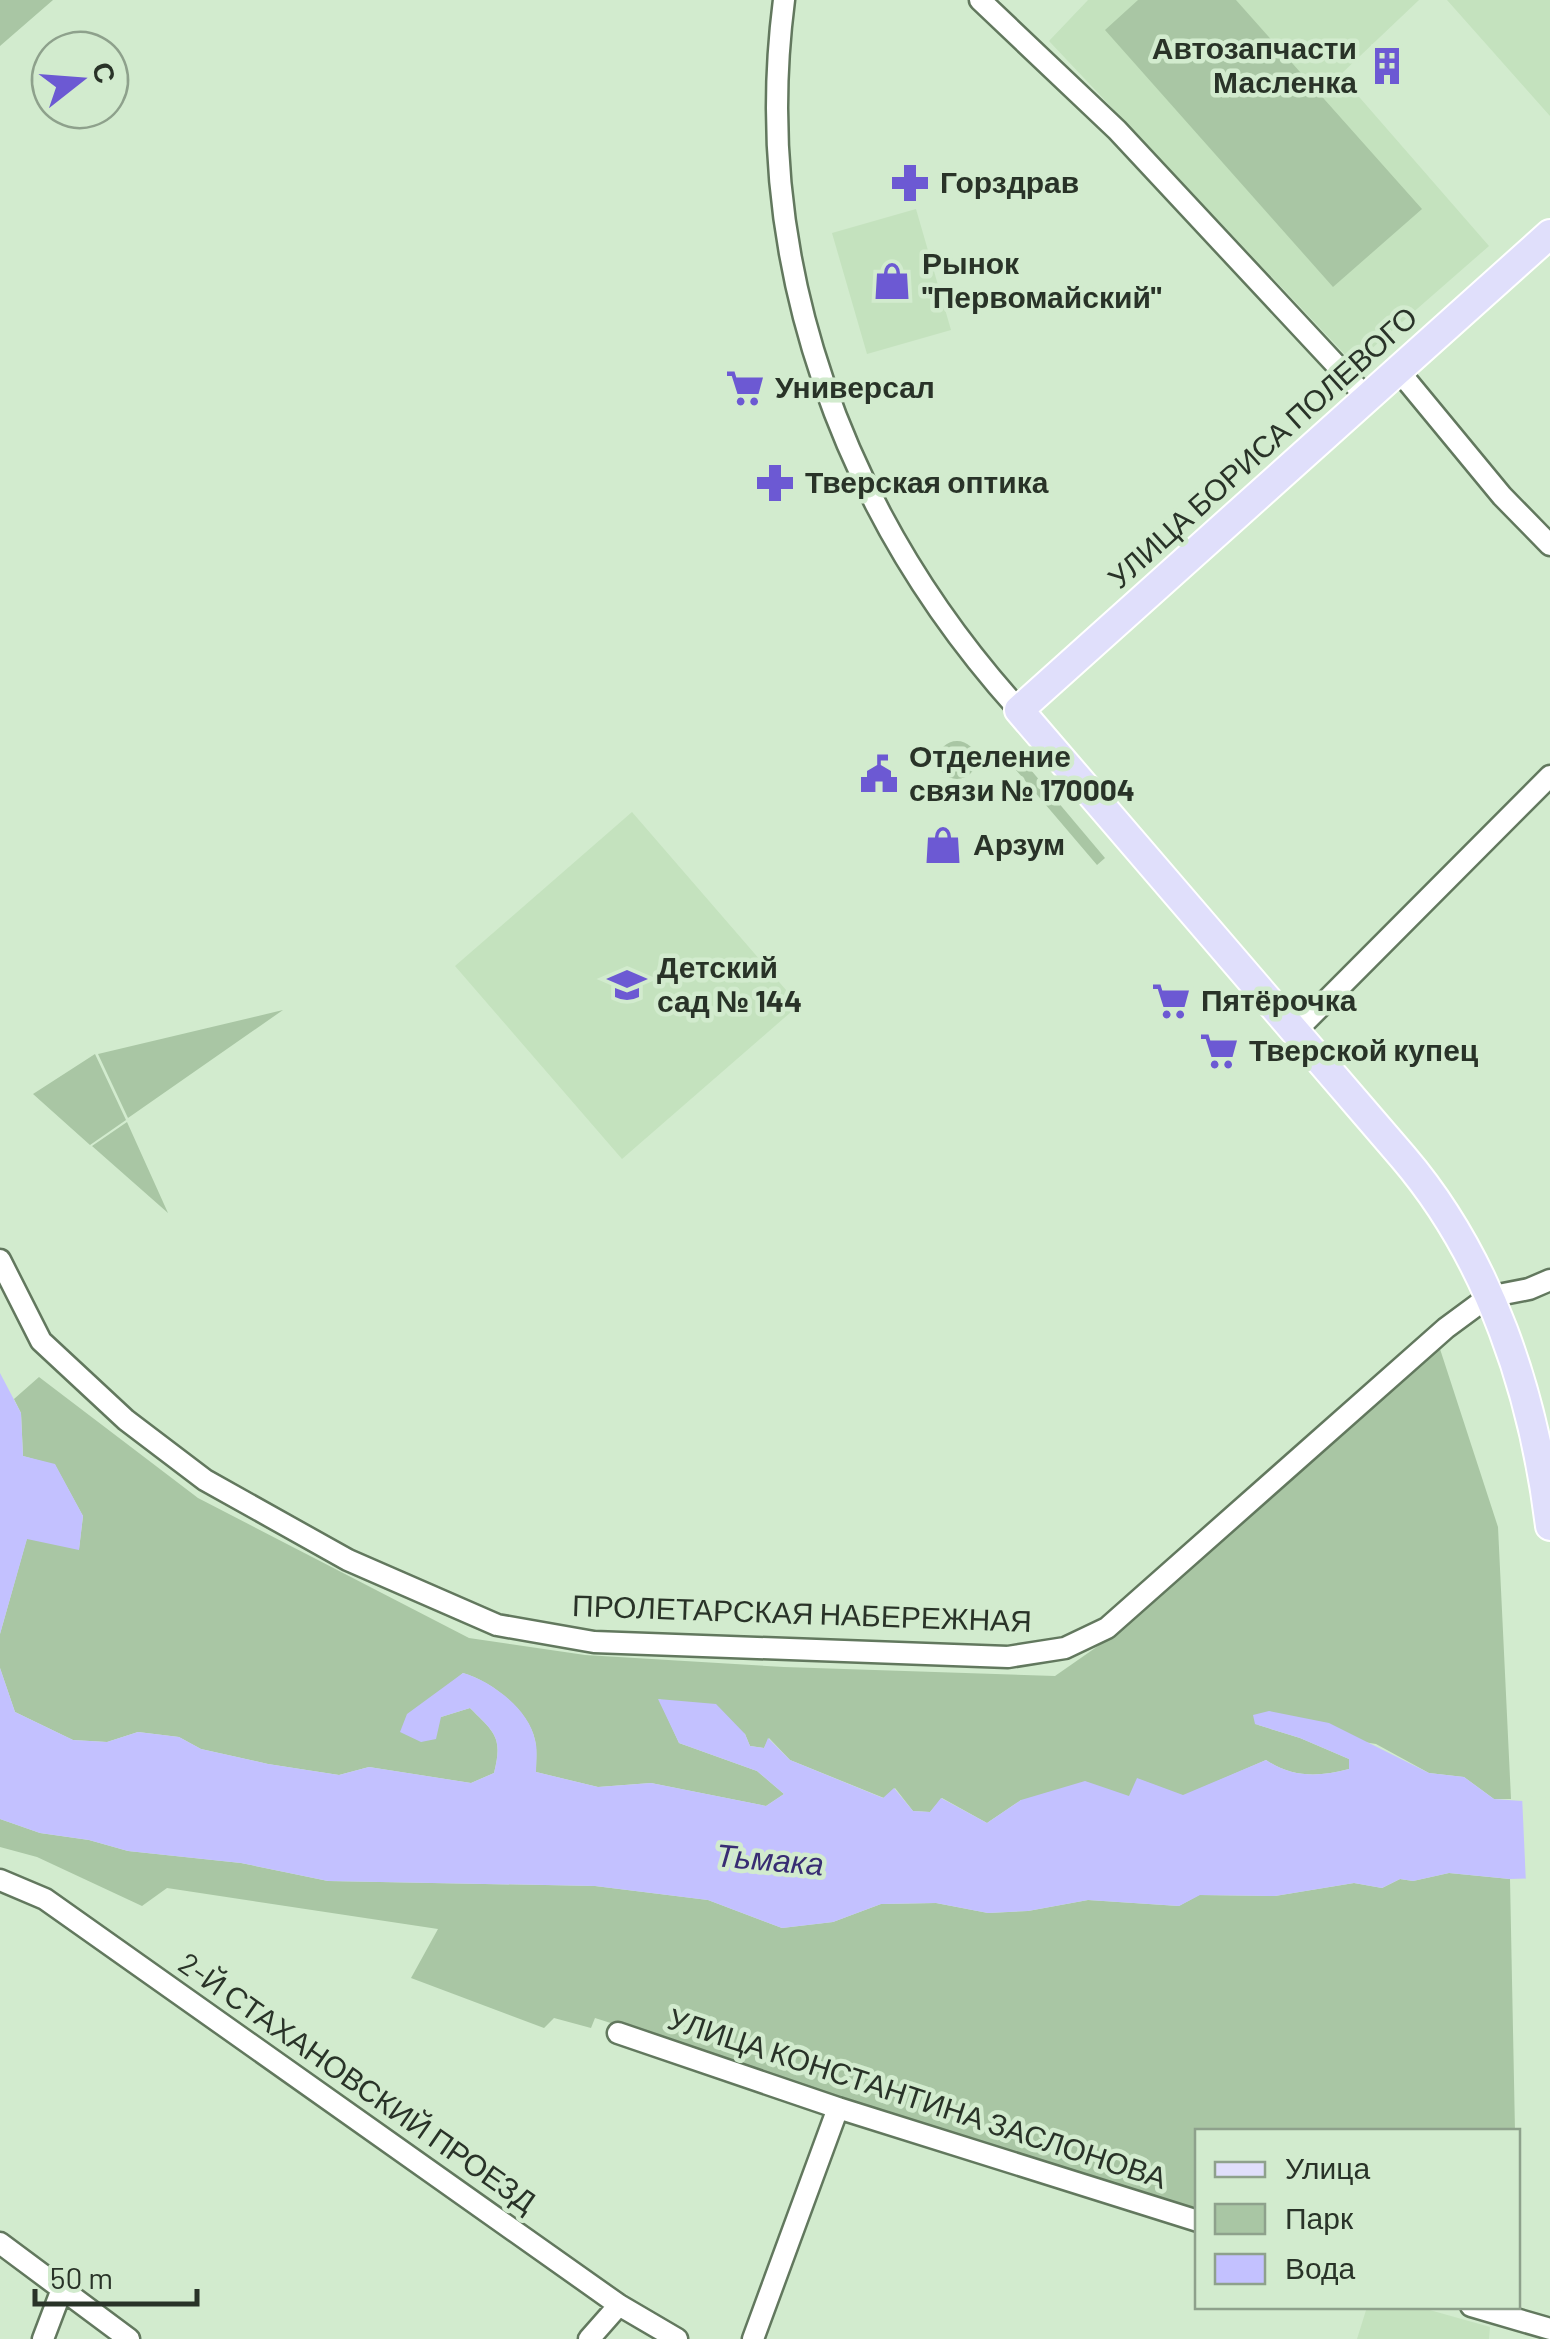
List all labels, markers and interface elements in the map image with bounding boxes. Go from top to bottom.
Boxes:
place label: Автозапчасти Масленка [1152,29,1357,99]
north arrow [30,30,130,130]
building icon: Автозапчасти Масленка [1366,45,1408,87]
text: С [86,58,124,87]
pharmacy icon: Горздрав [889,162,931,204]
place label: Горздрав [940,163,1079,199]
place label: Рынок "Первомайский" [922,244,1162,314]
shop icon: Рынок "Первомайский" [871,260,913,302]
street label: УЛИЦА БОРИСА ПОЛЕВОГО [1100,298,1424,595]
supermarket icon: Универсал [724,367,766,409]
place label: Универсал [775,368,935,404]
pharmacy icon: Тверская оптика [754,462,796,504]
place label: Тверская оптика [805,463,1049,499]
place label: Отделение связи № 170004 [909,737,1135,807]
public building icon: Отделение связи № 170004 [858,753,900,795]
shop icon: Арзум [922,824,964,866]
place label: Арзум [973,825,1065,861]
place label: Детский сад № 144 [657,948,802,1018]
school or university icon: Детский сад № 144 [606,964,648,1006]
supermarket icon: Пятёрочка [1150,980,1192,1022]
place label: Пятёрочка [1201,981,1357,1017]
supermarket icon: Тверской купец [1198,1030,1240,1072]
place label: Тверской купец [1249,1031,1479,1067]
street label: ПРОЛЕТАРСКАЯ НАБЕРЕЖНАЯ [572,1586,1032,1638]
water label: Тьмака [715,1834,826,1882]
street label: 2-Й СТАХАНОВСКИЙ ПРОЕЗД [173,1944,544,2219]
street label: УЛИЦА КОНСТАНТИНА ЗАСЛОНОВА [664,1999,1171,2195]
legend [1195,2129,1520,2309]
text: Улица [1285,2149,1370,2185]
text: Парк [1285,2199,1354,2235]
scale bar [35,2244,198,2306]
text: Вода [1285,2249,1356,2285]
text: 50 m [50,2259,113,2295]

